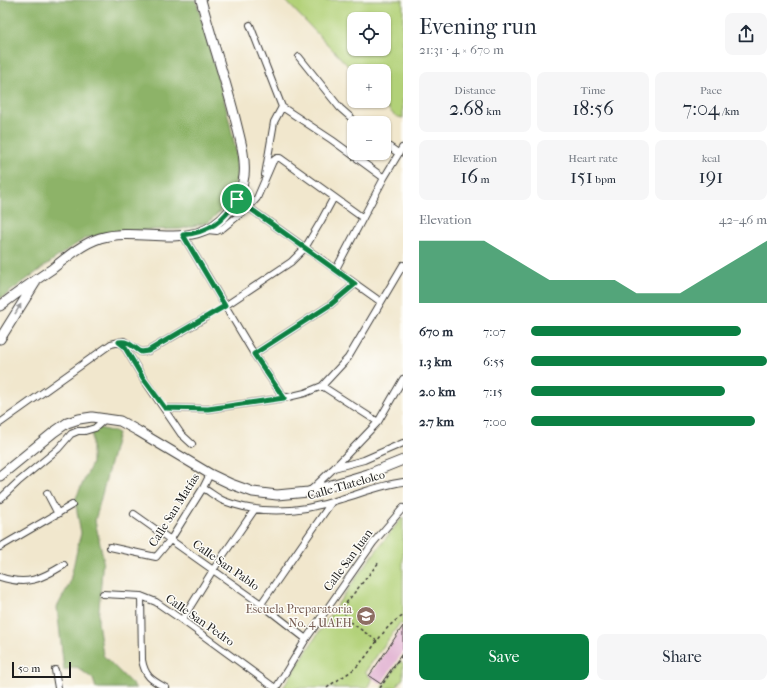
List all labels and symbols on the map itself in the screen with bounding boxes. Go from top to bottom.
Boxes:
pin [220,182,254,216]
one-way arrow [15,303,22,315]
street label: Calle Tlatelolco [306,467,386,503]
street label: Calle San Matías [146,470,203,549]
street label: Calle San Juan [321,526,375,594]
street label: Calle San Pablo [190,537,262,593]
street label: Calle San Pedro [163,591,237,649]
place label: Escuela Preparatoria No. 4 UAEH [245,602,352,630]
school or university icon: Escuela Preparatoria No. 4 UAEH [355,605,377,627]
scale bar [12,660,71,679]

